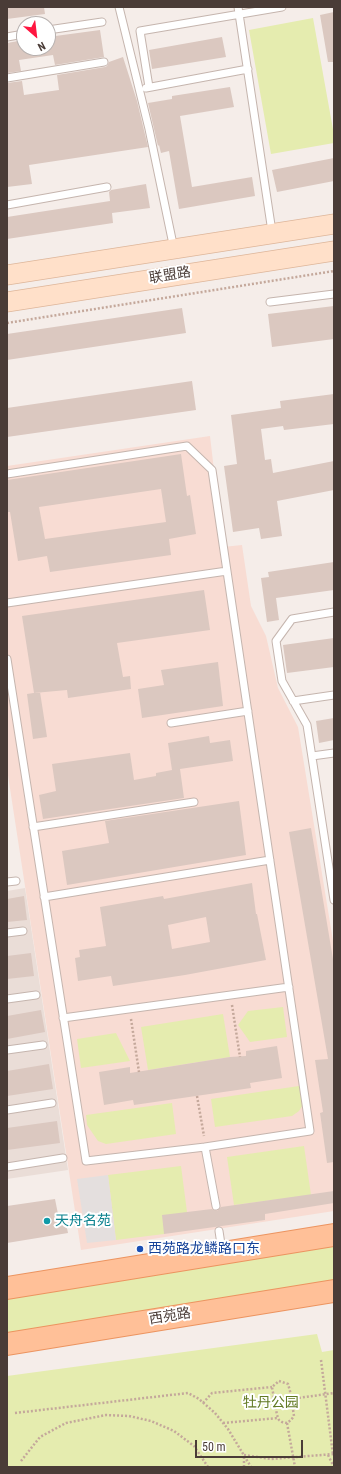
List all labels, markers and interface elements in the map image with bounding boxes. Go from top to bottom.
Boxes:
north arrow [16,16,56,56]
text: N [35,39,47,53]
street label: 联盟路 [148,264,192,288]
place label: 天舟名苑 [55,1213,111,1229]
marker: 天舟名苑 [42,1216,52,1226]
place label: 西苑路龙鳞路口东 [148,1241,260,1257]
marker: 西苑路龙鳞路口东 [135,1244,145,1254]
street label: 西苑路 [148,1305,192,1329]
park label: 牡丹公园 [243,1395,299,1411]
scale bar [197,1432,305,1458]
text: 50 m [202,1440,226,1454]

